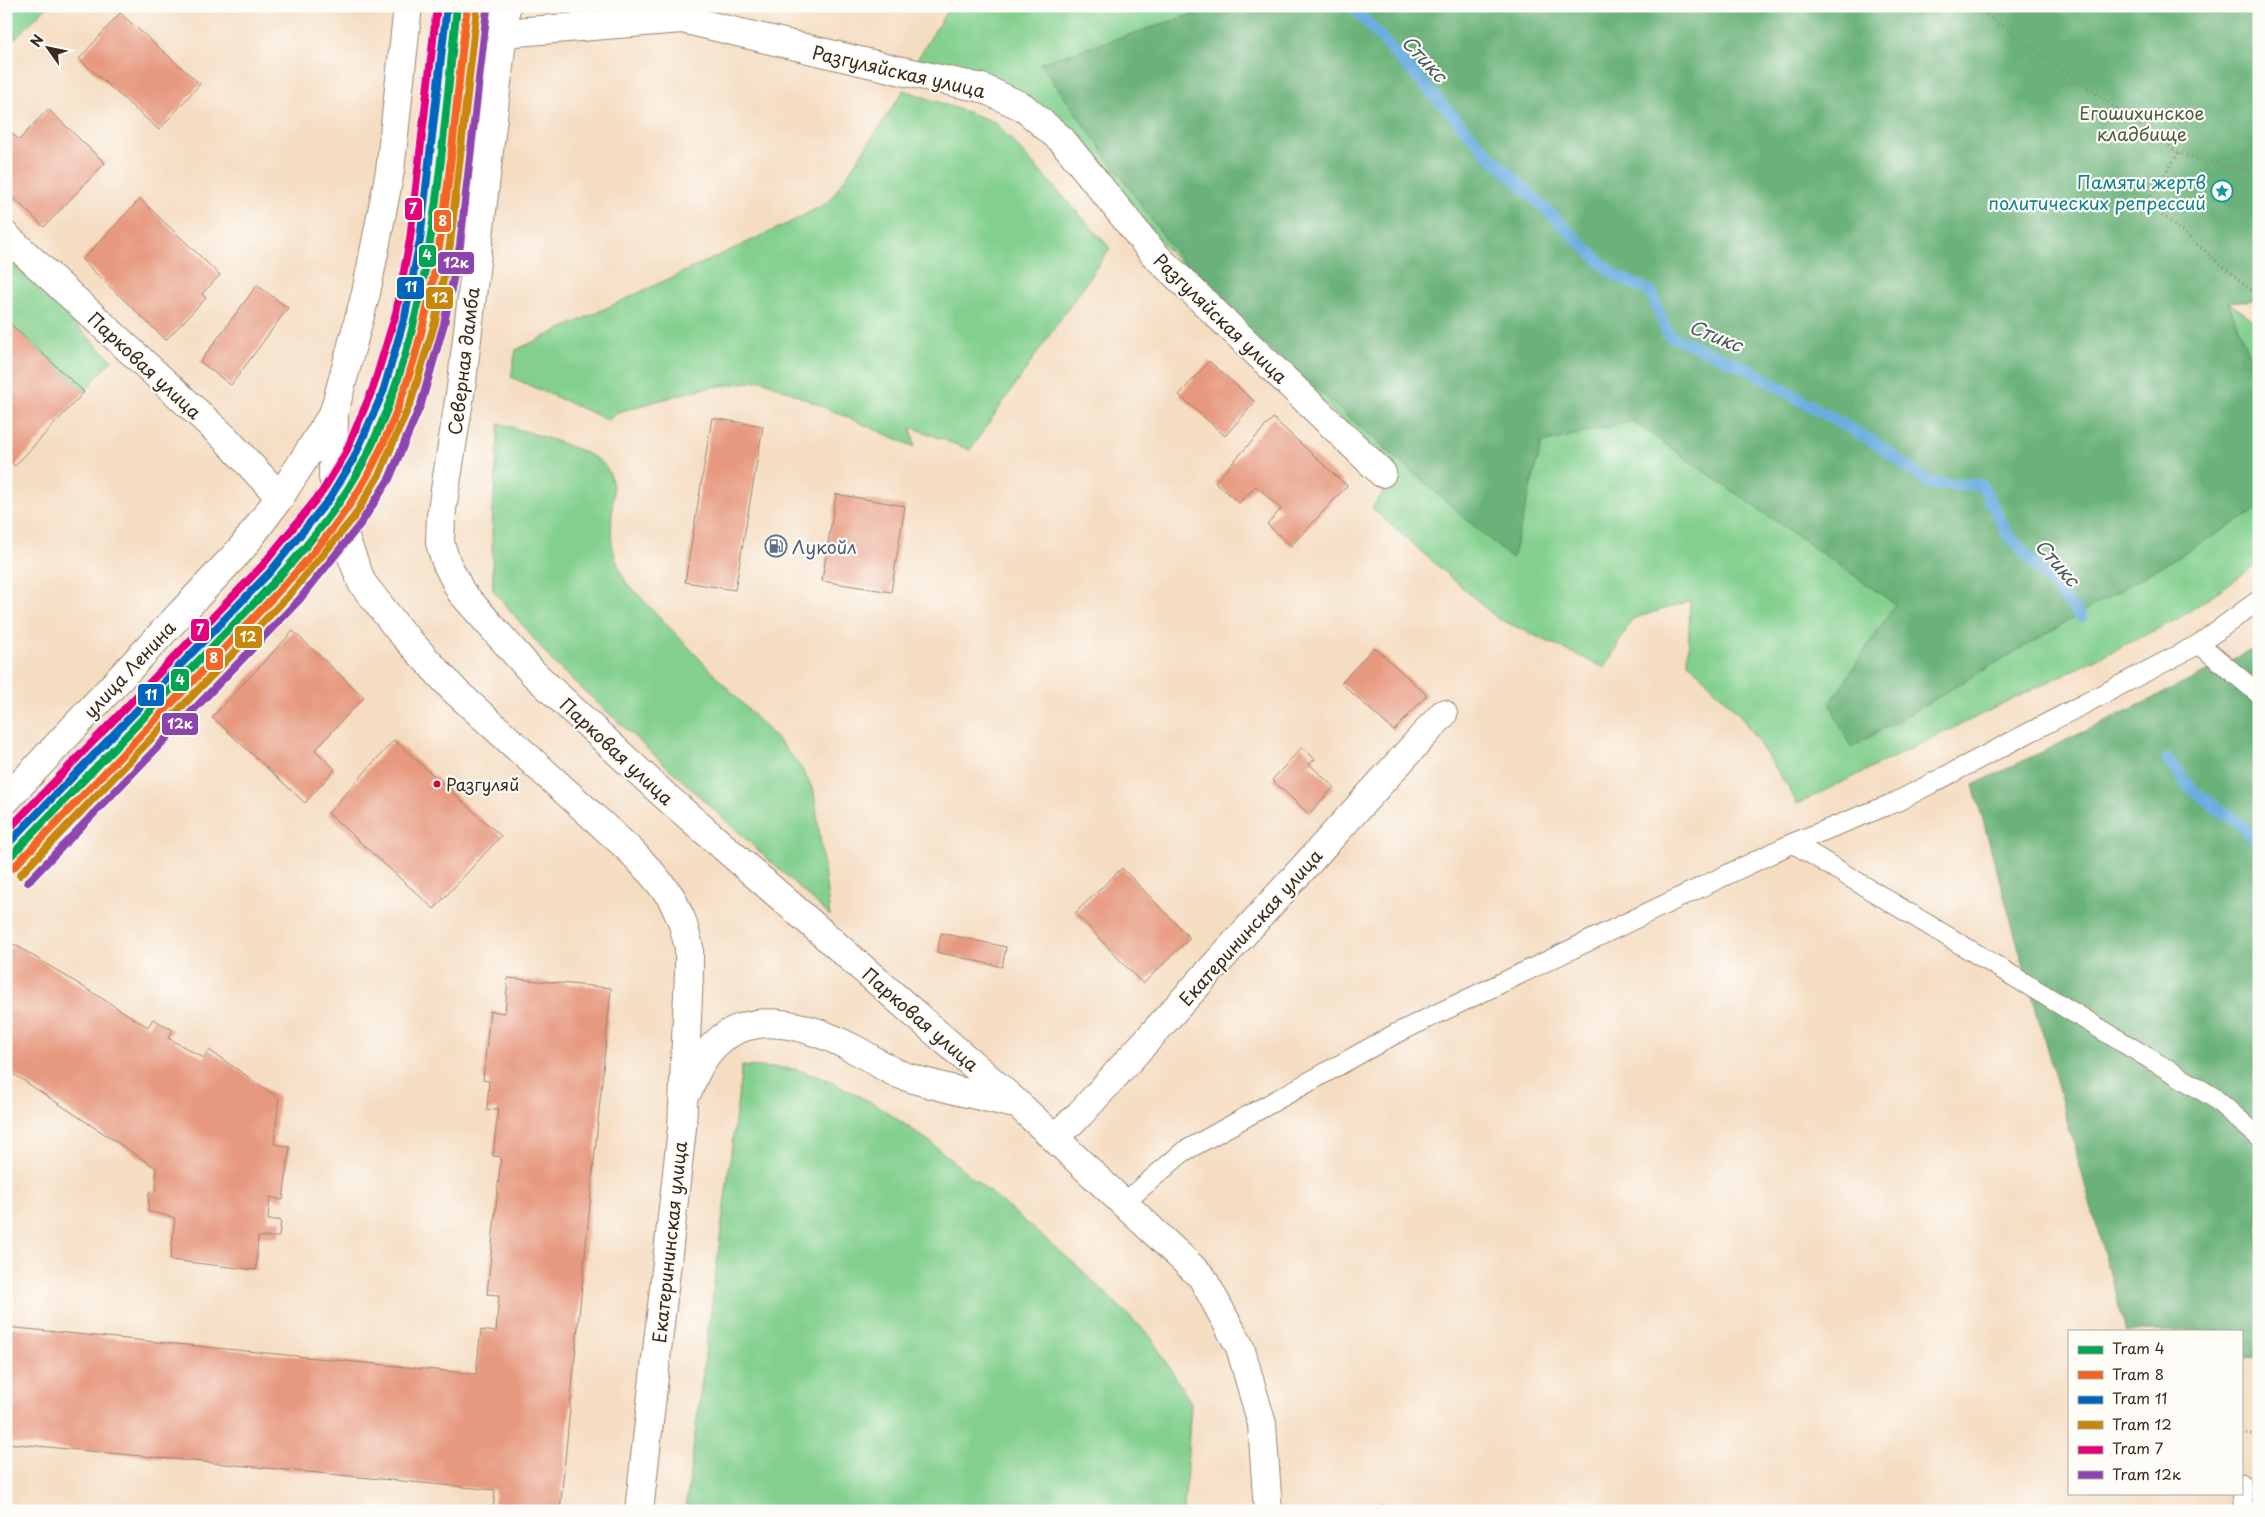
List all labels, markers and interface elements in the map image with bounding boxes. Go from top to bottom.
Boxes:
north arrow [22,22,72,72]
water label: Стикс [1396,28,1455,89]
text: N [25,30,49,51]
street label: Разгуляйская улица [810,38,989,104]
park label: Егошихинское кладбище [2079,99,2205,147]
place label: Памяти жертв политических репрессий [1988,168,2206,216]
place icon: Памяти жертв политических репрессий [2210,179,2234,203]
line badge: 7 [404,197,423,221]
text: 7 [409,198,418,219]
line badge: 8 [433,209,452,233]
text: 8 [439,210,448,231]
line badge: 4 [418,244,437,268]
text: 4 [422,244,432,265]
street label: Разгуляйская улица [1148,247,1294,390]
line badge: 12к [437,251,475,275]
text: 12к [443,252,469,273]
line badge: 11 [396,276,425,300]
text: 11 [405,276,417,297]
street label: Северная дамба [441,285,486,437]
line badge: 12 [425,286,454,310]
text: 12 [432,287,448,308]
street label: Парковая улица [82,305,208,425]
water label: Стикс [1685,312,1749,359]
water label: Стикс [2029,532,2088,594]
place label: Лукойл [792,533,857,560]
fuel station icon: Лукойл [764,534,788,558]
street label: улица Ленина [77,614,182,724]
line badge: 7 [190,618,210,642]
text: 7 [196,619,205,640]
line badge: 12 [234,625,263,649]
text: 12 [240,626,256,647]
line badge: 8 [205,647,224,671]
text: 8 [210,647,219,668]
line badge: 4 [170,668,190,692]
text: 4 [175,669,185,690]
line badge: 11 [137,683,165,707]
text: 11 [145,684,157,705]
street label: Парковая улица [554,691,680,811]
line badge: 12к [161,712,199,736]
text: 12к [167,713,193,734]
place label: Разгуляй [446,771,519,797]
marker: Разгуляй [432,779,442,789]
street label: Екатерининская улица [1172,842,1328,1011]
street label: Парковая улица [857,961,986,1078]
street label: Екатерининская улица [645,1139,693,1344]
legend [2068,1330,2242,1494]
text: Tram 4 [2112,1336,2165,1359]
text: Tram 8 [2112,1362,2164,1385]
text: Tram 11 [2112,1386,2167,1409]
text: Tram 12 [2112,1412,2172,1435]
text: Tram 7 [2112,1436,2164,1459]
text: Tram 12к [2112,1462,2181,1485]

